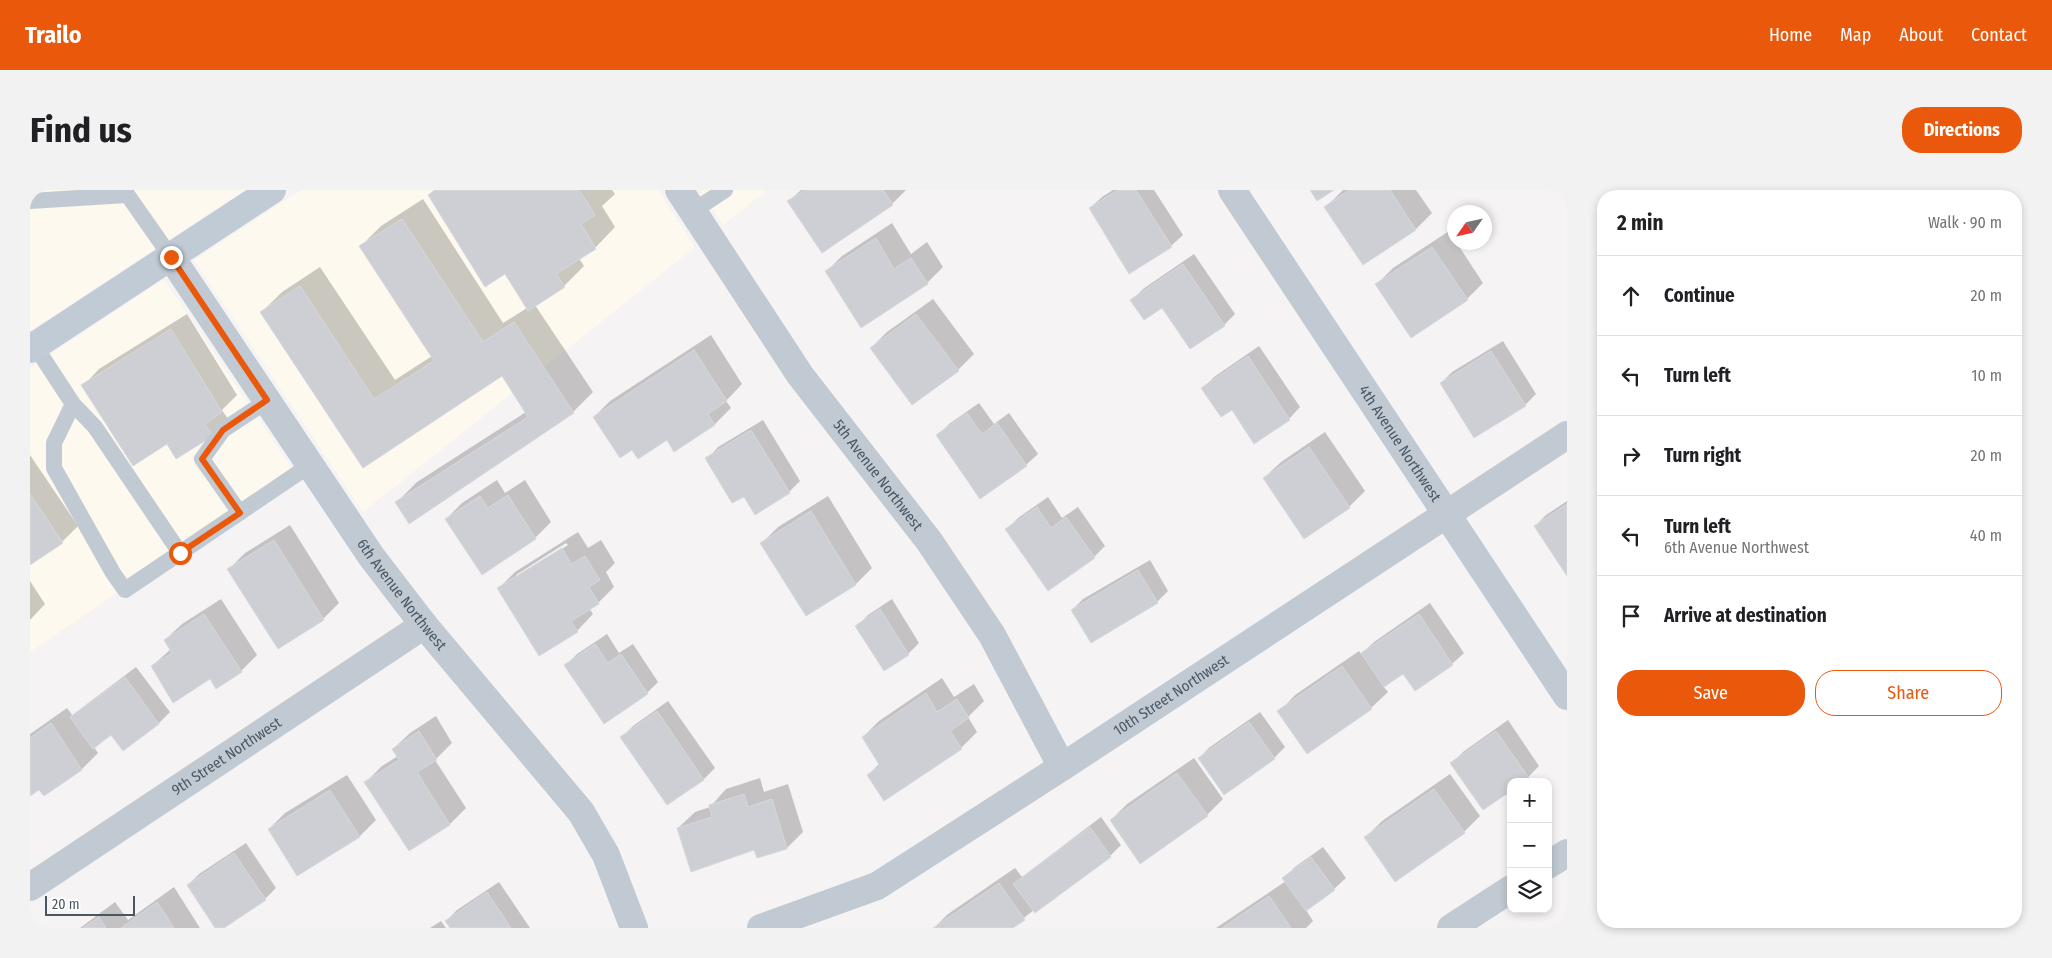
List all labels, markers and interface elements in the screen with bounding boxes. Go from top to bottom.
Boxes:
text: Trailo [25,21,82,49]
text: Home [1769,24,1812,46]
text: Map [1840,24,1871,46]
text: About [1899,24,1943,46]
text: Contact [1971,24,2027,46]
button: Directions [1902,107,2022,153]
text: Find us [30,109,132,151]
north arrow [1447,205,1492,250]
text: 2 min [1617,210,1664,236]
text: Walk · 90 m [1928,213,2002,232]
route end [160,246,183,269]
icon: ahead [1617,282,1645,310]
text: Continue [1664,284,1735,307]
text: 20 m [1971,286,2002,305]
icon: left [1617,362,1645,390]
text: Turn left [1664,364,1731,387]
text: 10 m [1971,366,2002,385]
street label: 4th Avenue Northwest [1355,382,1445,505]
street label: 5th Avenue Northwest [829,416,927,534]
icon: right [1617,442,1645,470]
text: Turn right [1664,444,1741,467]
text: 20 m [1971,446,2002,465]
text: Turn left [1664,515,1731,538]
icon: left [1617,522,1645,550]
text: 40 m [1970,526,2002,545]
street label: 6th Avenue Northwest [353,535,450,654]
text: 6th Avenue Northwest [1664,538,1809,557]
route start [169,542,192,565]
icon: arrive [1617,602,1645,630]
text: Arrive at destination [1664,604,1827,627]
street label: 10th Street Northwest [1110,651,1232,740]
button: Save [1617,670,1805,716]
button: Share [1815,670,2002,716]
street label: 9th Street Northwest [168,713,285,799]
map controls [1507,778,1552,913]
button: + [1507,778,1552,823]
button: − [1507,823,1552,868]
button: layers [1507,868,1552,913]
scale bar [45,893,135,916]
text: 20 m [52,896,80,913]

